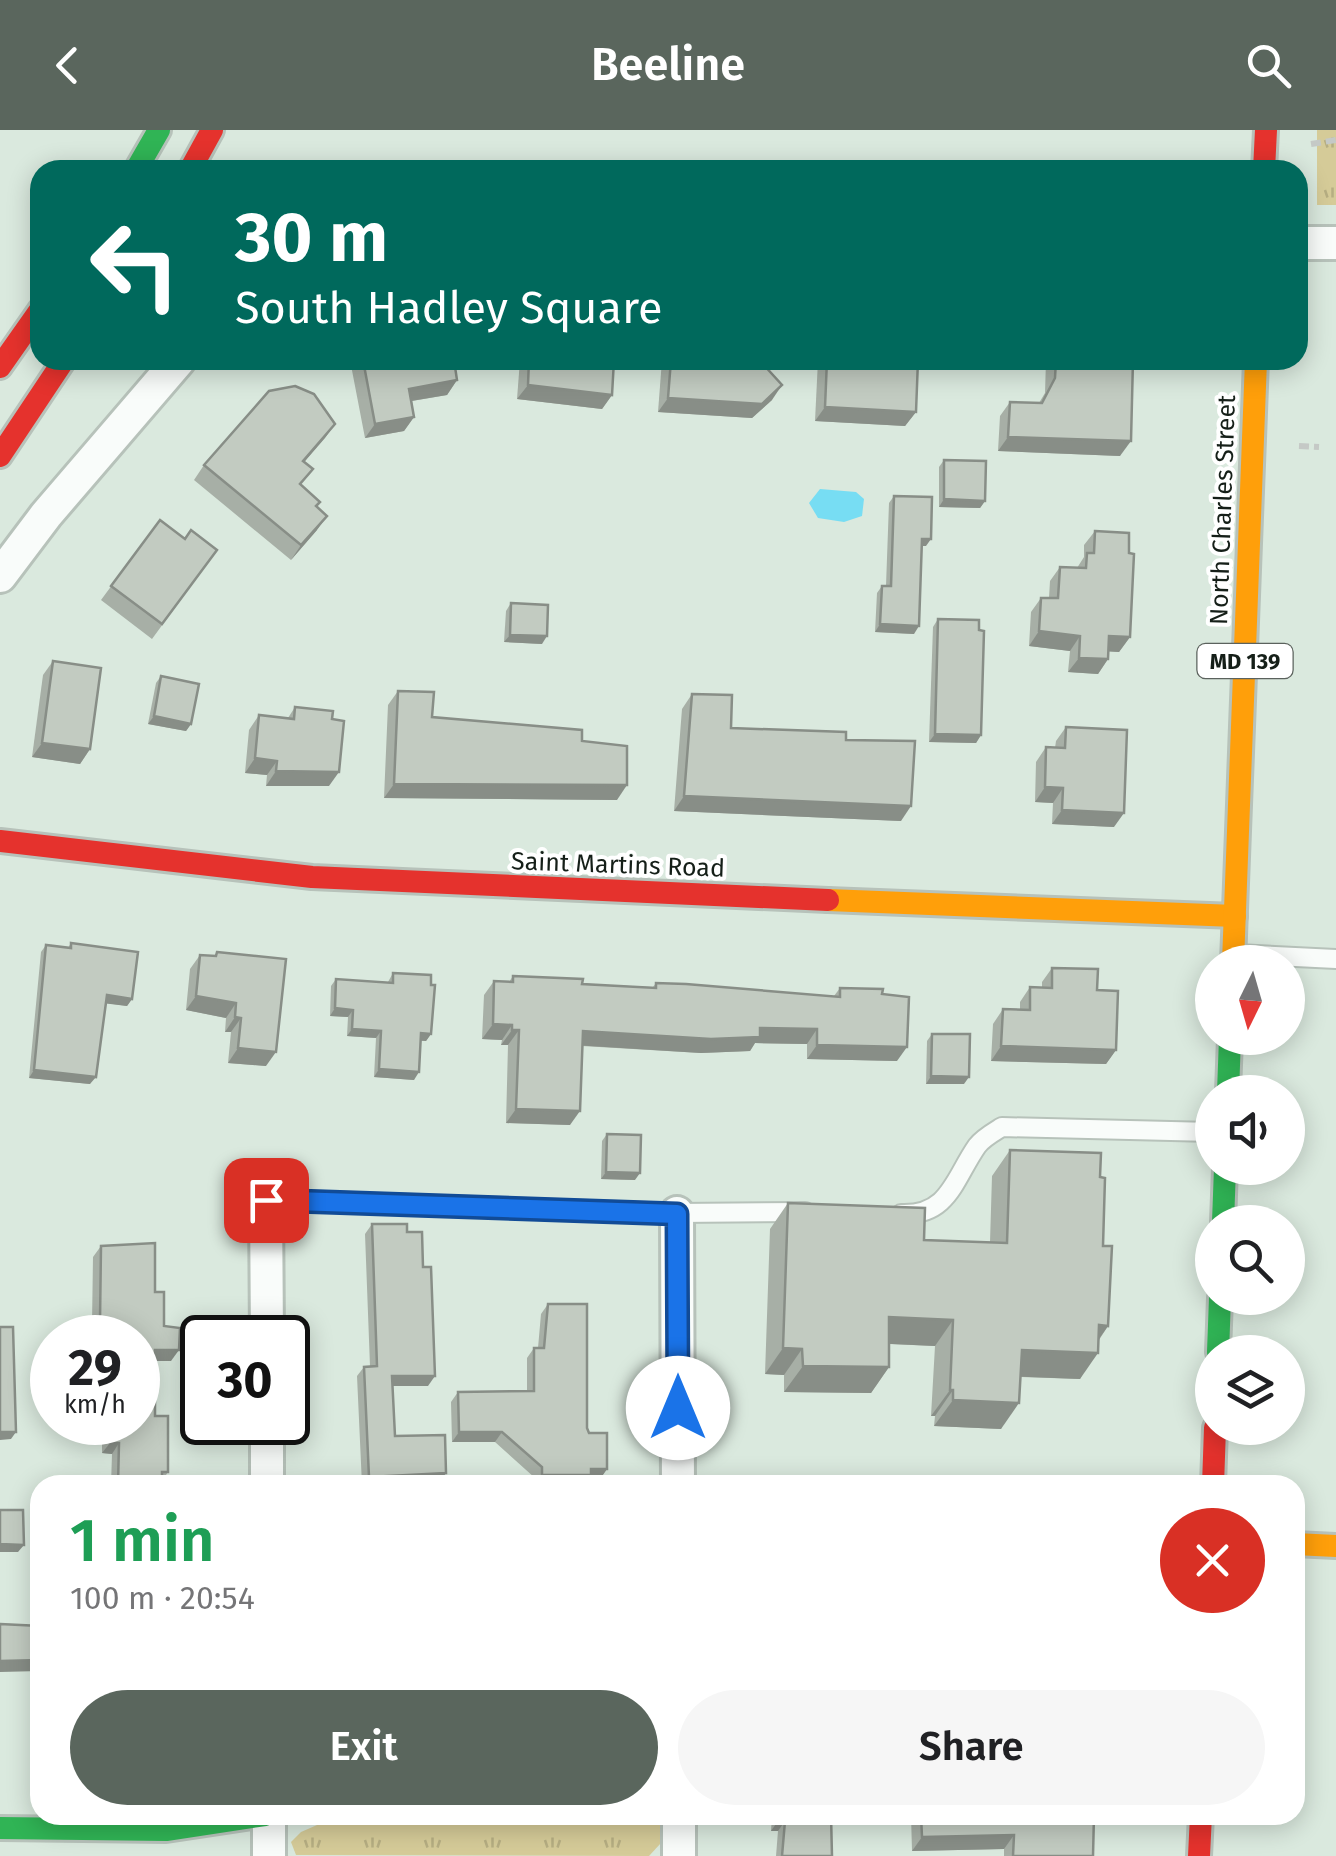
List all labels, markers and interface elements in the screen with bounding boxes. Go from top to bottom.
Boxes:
icon: back [40,38,95,93]
text: Beeline [591,38,745,92]
icon: search [1241,38,1296,93]
text: 30 m [235,196,388,280]
icon: left [70,200,200,330]
text: South Hadley Square [235,281,663,335]
street label: North Charles Street [1204,393,1242,626]
road number: MD 139 [1198,644,1292,678]
street label: Saint Martins Road [511,846,725,884]
north arrow [1195,945,1305,1055]
map controls [1195,945,1305,1445]
button: sound [1195,1075,1305,1185]
pin [224,1158,309,1243]
icon: arrive [239,1173,294,1228]
button: search [1195,1205,1305,1315]
speed limit sign: 30 [180,1315,310,1445]
button: layers [1195,1335,1305,1445]
text: 29 [68,1338,122,1398]
position arrow [626,1356,730,1460]
text: km/h [64,1390,126,1420]
text: 1 min [70,1505,215,1577]
button: close [1160,1508,1265,1613]
text: 100 m · 20:54 [70,1579,255,1617]
button: Exit [70,1690,658,1805]
button: Share [678,1690,1265,1805]

